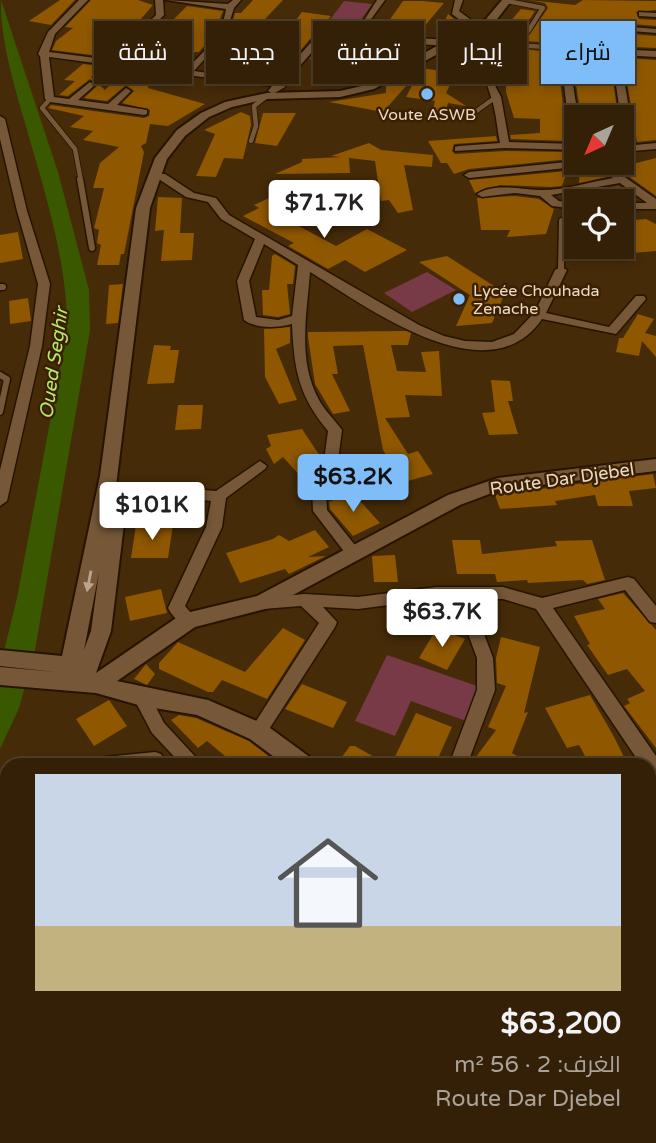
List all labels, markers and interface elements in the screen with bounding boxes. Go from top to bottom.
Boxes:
chip: شقة [94,21,192,84]
chip: جديد [206,21,299,84]
chip: تصفية [313,21,424,84]
chip: إيجار [438,21,527,84]
chip: شراء [541,21,635,84]
marker: Voute ASWB [419,86,435,102]
place label: Voute ASWB [378,105,476,125]
north arrow [564,105,634,175]
map controls [564,105,634,259]
pin: $71.7K [267,180,381,240]
text: $71.7K [285,189,363,217]
button: locate [564,189,634,259]
place label: Lycée Chouhada Zenache [473,281,600,319]
marker: Lycée Chouhada Zenache [451,291,467,307]
water label: Oued Seghir [35,303,73,420]
pin: $63.2K [296,454,410,514]
street label: Route Dar Djebel [488,458,636,500]
text: $63.2K [314,463,392,491]
pin: $101K [103,482,201,542]
text: $101K [116,491,188,519]
one-way arrow [83,570,94,592]
pin: $63.7K [385,590,499,649]
text: $63.7K [403,598,481,626]
icon: home [265,820,391,946]
text: $63,200 [501,1005,621,1042]
text: الغرف: 2 · 56 m² [454,1051,621,1079]
text: Route Dar Djebel [435,1085,621,1113]

